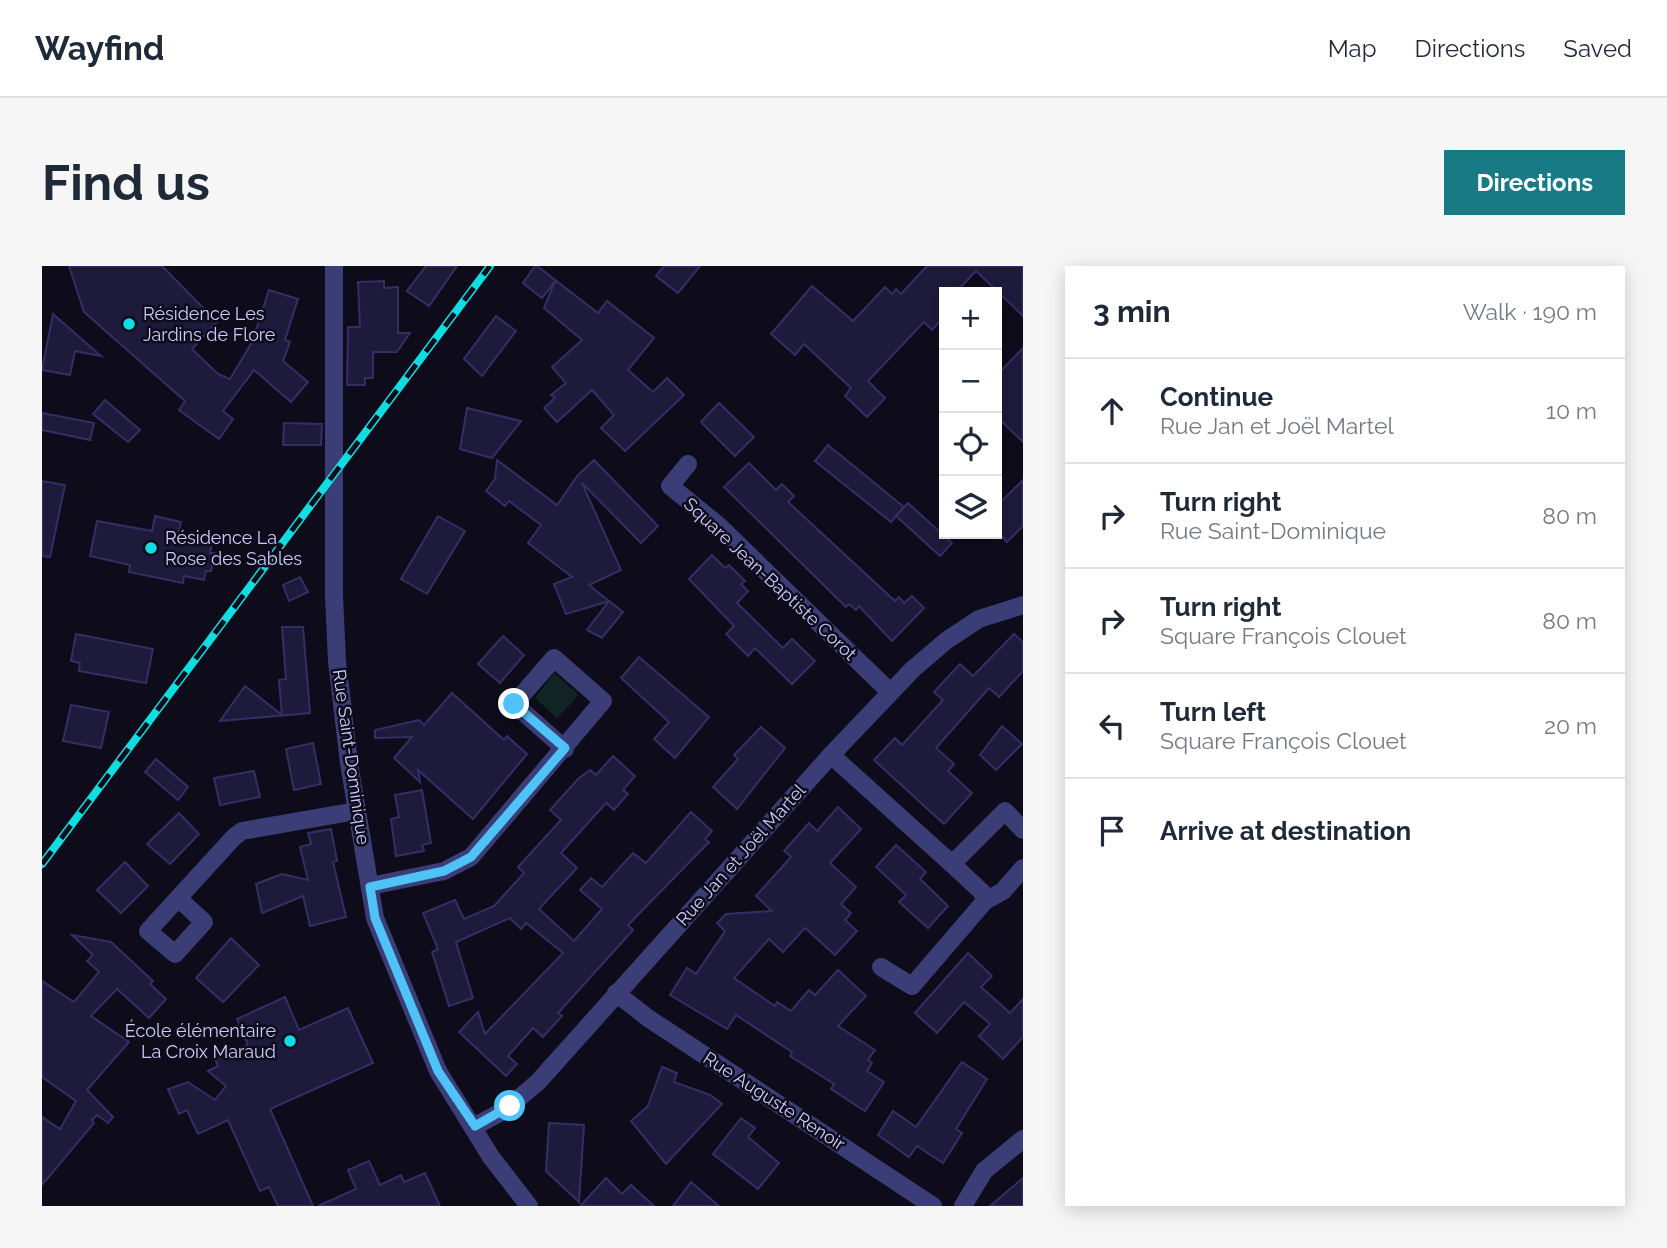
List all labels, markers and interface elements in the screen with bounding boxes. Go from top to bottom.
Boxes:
text: Wayfind [35,29,164,68]
text: Map [1328,34,1377,63]
text: Directions [1415,34,1525,63]
text: Saved [1563,34,1632,63]
button: Directions [1444,150,1625,215]
text: Find us [42,154,210,211]
map controls [939,287,1002,539]
button: + [939,287,1002,350]
text: 3 min [1093,294,1171,329]
text: Walk · 190 m [1463,298,1597,325]
place label: Résidence Les Jardins de Flore [143,303,276,345]
marker: Résidence Les Jardins de Flore [121,316,137,332]
button: − [939,350,1002,413]
text: Continue [1160,382,1273,412]
icon: ahead [1093,392,1131,430]
text: 10 m [1546,397,1597,424]
text: Rue Jan et Joël Martel [1160,412,1394,439]
button: locate [939,413,1002,476]
button: layers [939,476,1002,539]
text: Turn right [1160,487,1281,517]
street label: Square Jean-Baptiste Corot [680,493,861,664]
icon: right [1093,497,1131,535]
text: 80 m [1542,502,1597,529]
text: Rue Saint-Dominique [1160,517,1386,544]
place label: Résidence La Rose des Sables [165,527,302,569]
marker: Résidence La Rose des Sables [143,540,159,556]
text: Turn right [1160,592,1281,622]
icon: right [1093,602,1131,640]
text: 80 m [1542,607,1597,634]
text: Square François Clouet [1160,622,1407,649]
street label: Rue Saint-Dominique [329,668,374,846]
route end [498,688,529,719]
text: Turn left [1160,697,1266,727]
icon: left [1093,707,1131,745]
text: 20 m [1544,712,1597,739]
text: Square François Clouet [1160,727,1407,754]
street label: Rue Jan et Joël Martel [672,780,810,930]
icon: arrive [1093,812,1131,850]
text: Arrive at destination [1160,816,1411,846]
place label: École élémentaire La Croix Maraud [125,1019,276,1062]
marker: École élémentaire La Croix Maraud [282,1033,298,1049]
street label: Rue Auguste Renoir [700,1047,850,1155]
route start [494,1090,525,1121]

